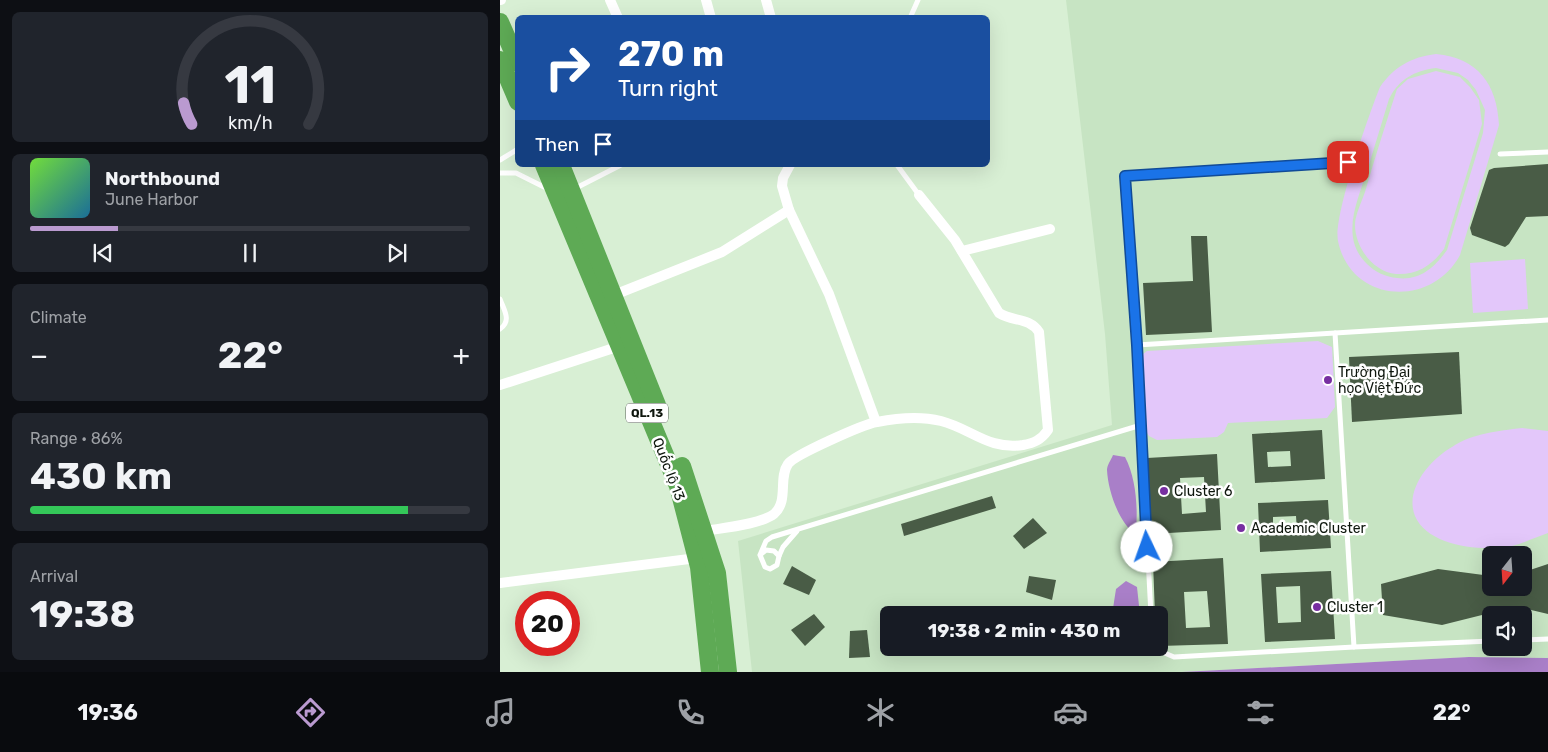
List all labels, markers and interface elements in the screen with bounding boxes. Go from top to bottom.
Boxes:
text: 270 m [618,33,724,75]
icon: right [535,35,600,100]
text: 11 [224,54,276,116]
text: Turn right [618,75,718,102]
text: km/h [228,112,272,133]
icon: arrive [589,130,617,158]
text: Then [535,133,579,156]
pin [1327,141,1369,183]
icon: arrive [1334,148,1362,176]
text: Northbound [105,167,220,190]
text: June Harbor [105,190,198,209]
icon: previous [89,239,117,267]
icon: pause [236,239,264,267]
icon: next [383,239,411,267]
text: Climate [30,308,87,327]
text: 22° [218,332,283,378]
text: − [30,339,48,372]
text: + [453,339,470,372]
place label: Trường Đại học Việt Đức [1338,364,1421,397]
marker: Trường Đại học Việt Đức [1322,374,1334,386]
road number: QL.13 [626,403,668,422]
text: Range · 86% [30,429,123,448]
street label: Quốc lộ 13 [649,435,689,503]
text: 430 km [30,453,172,499]
place label: Cluster 6 [1174,483,1232,500]
marker: Cluster 6 [1158,485,1170,497]
position arrow [1120,520,1172,572]
place label: Academic Cluster [1251,520,1367,537]
marker: Academic Cluster [1235,522,1247,534]
north arrow [1482,546,1532,596]
map controls [1482,546,1532,656]
text: Arrival [30,567,78,586]
text: 19:38 [30,591,135,637]
speed limit sign: 20 [515,591,580,656]
place label: Cluster 1 [1327,599,1383,616]
marker: Cluster 1 [1311,601,1323,613]
button: sound [1482,606,1532,656]
text: 19:38 · 2 min · 430 m [928,619,1120,642]
icon: directions [293,695,328,730]
icon: music [483,695,518,730]
icon: phone [673,695,708,730]
icon: climate [863,695,898,730]
icon: car [1053,695,1088,730]
icon: filters [1243,695,1278,730]
text: 19:36 [78,699,138,726]
text: 22° [1433,699,1470,726]

